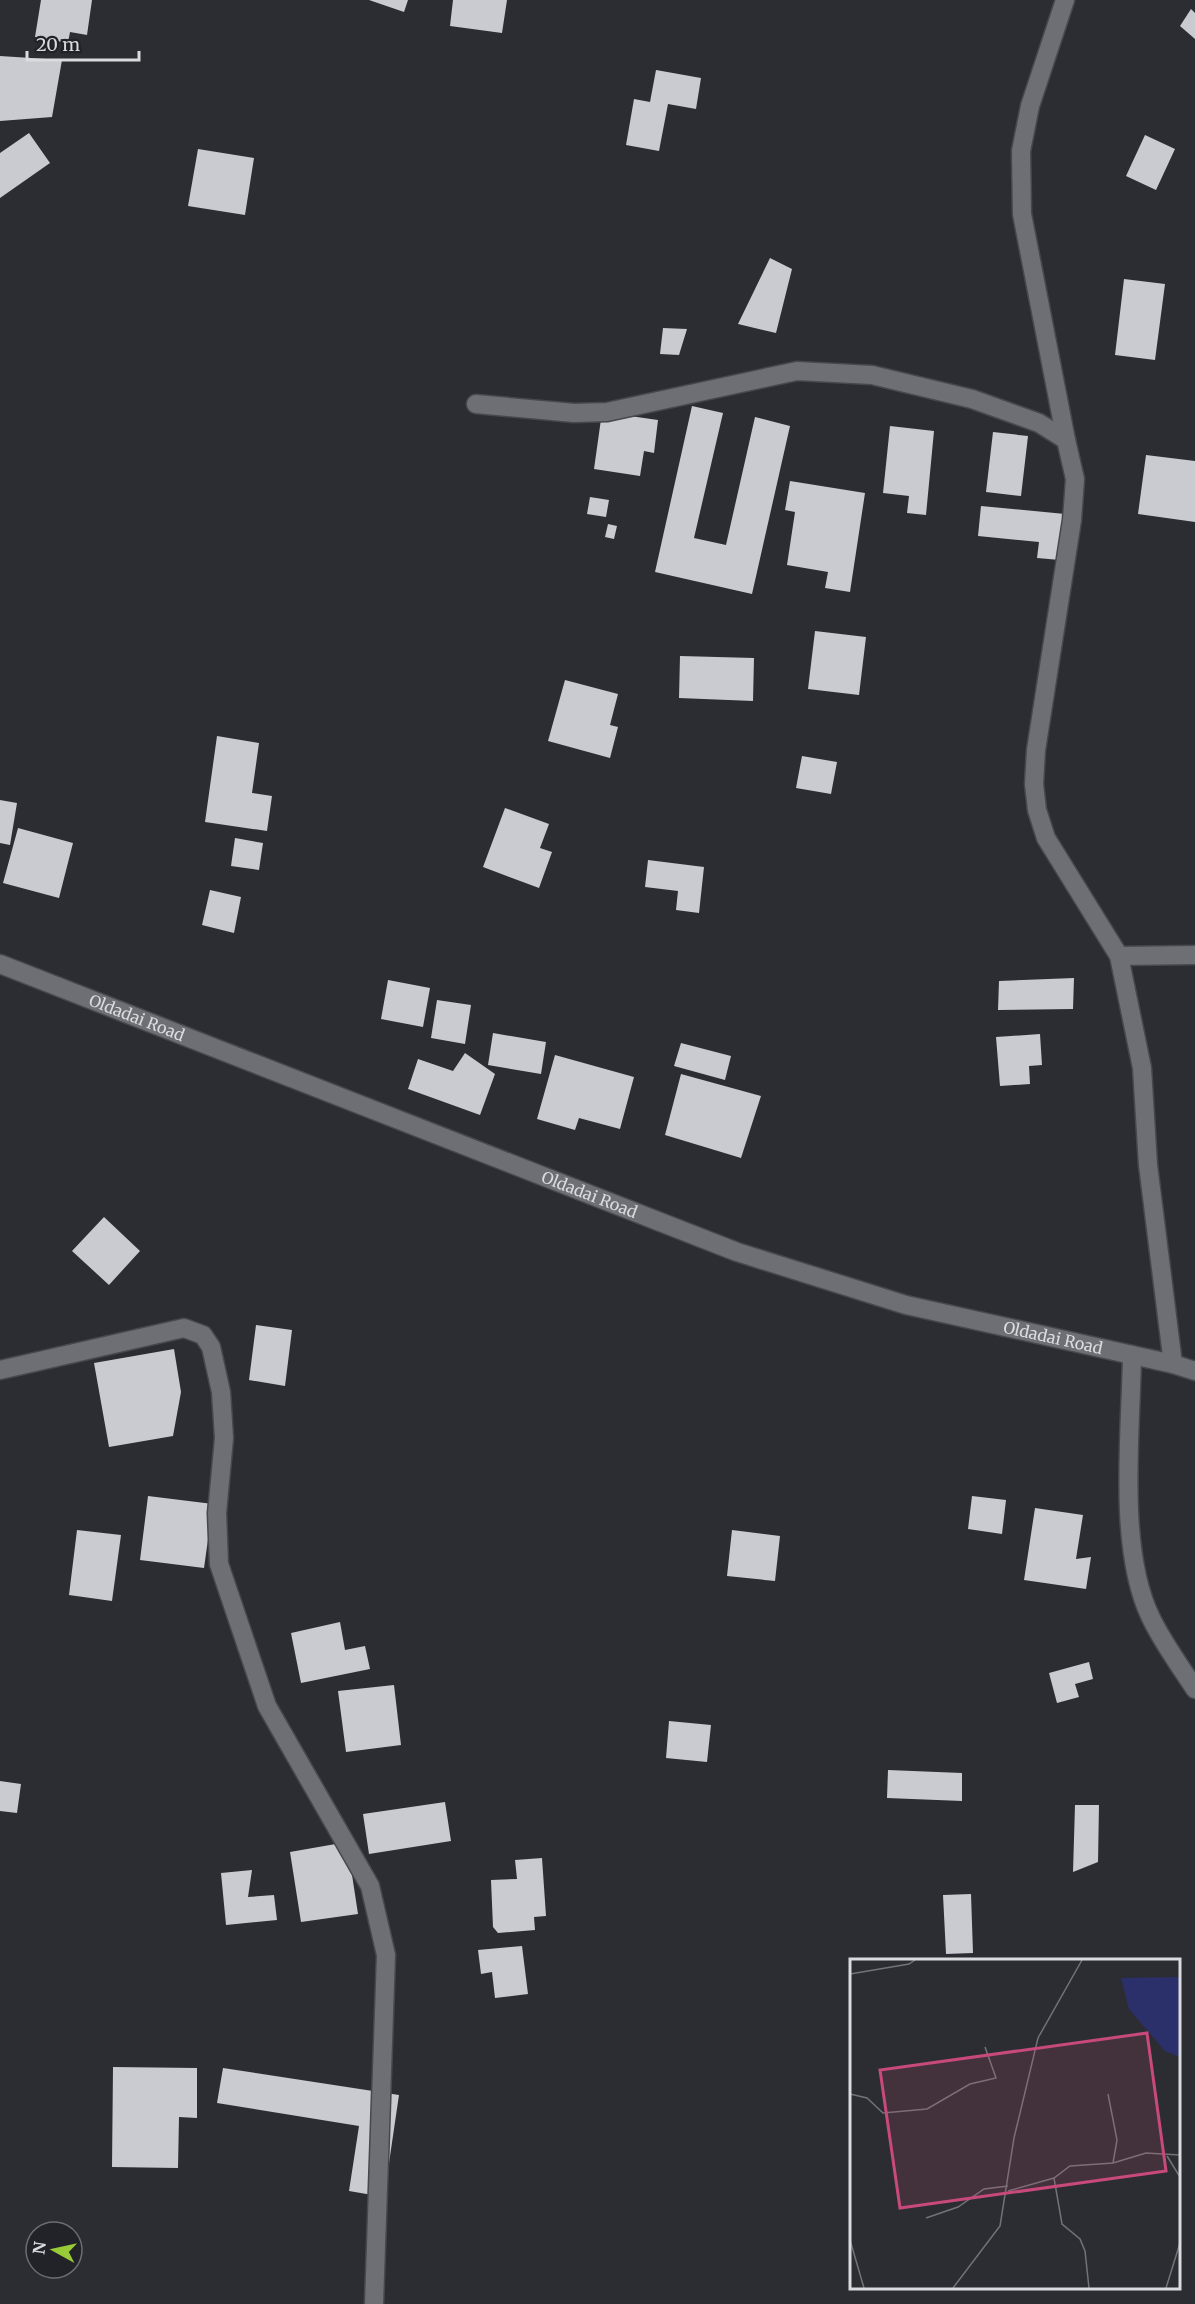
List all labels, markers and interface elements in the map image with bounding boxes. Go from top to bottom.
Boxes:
scale bar [27,24,140,62]
text: 20 m [36,33,80,56]
street label: Oldadai Road [86,990,188,1045]
street label: Oldadai Road [539,1167,641,1222]
street label: Oldadai Road [1002,1317,1105,1358]
inset map [850,1959,1180,2289]
north arrow [24,2220,84,2280]
text: N [28,2240,50,2256]

